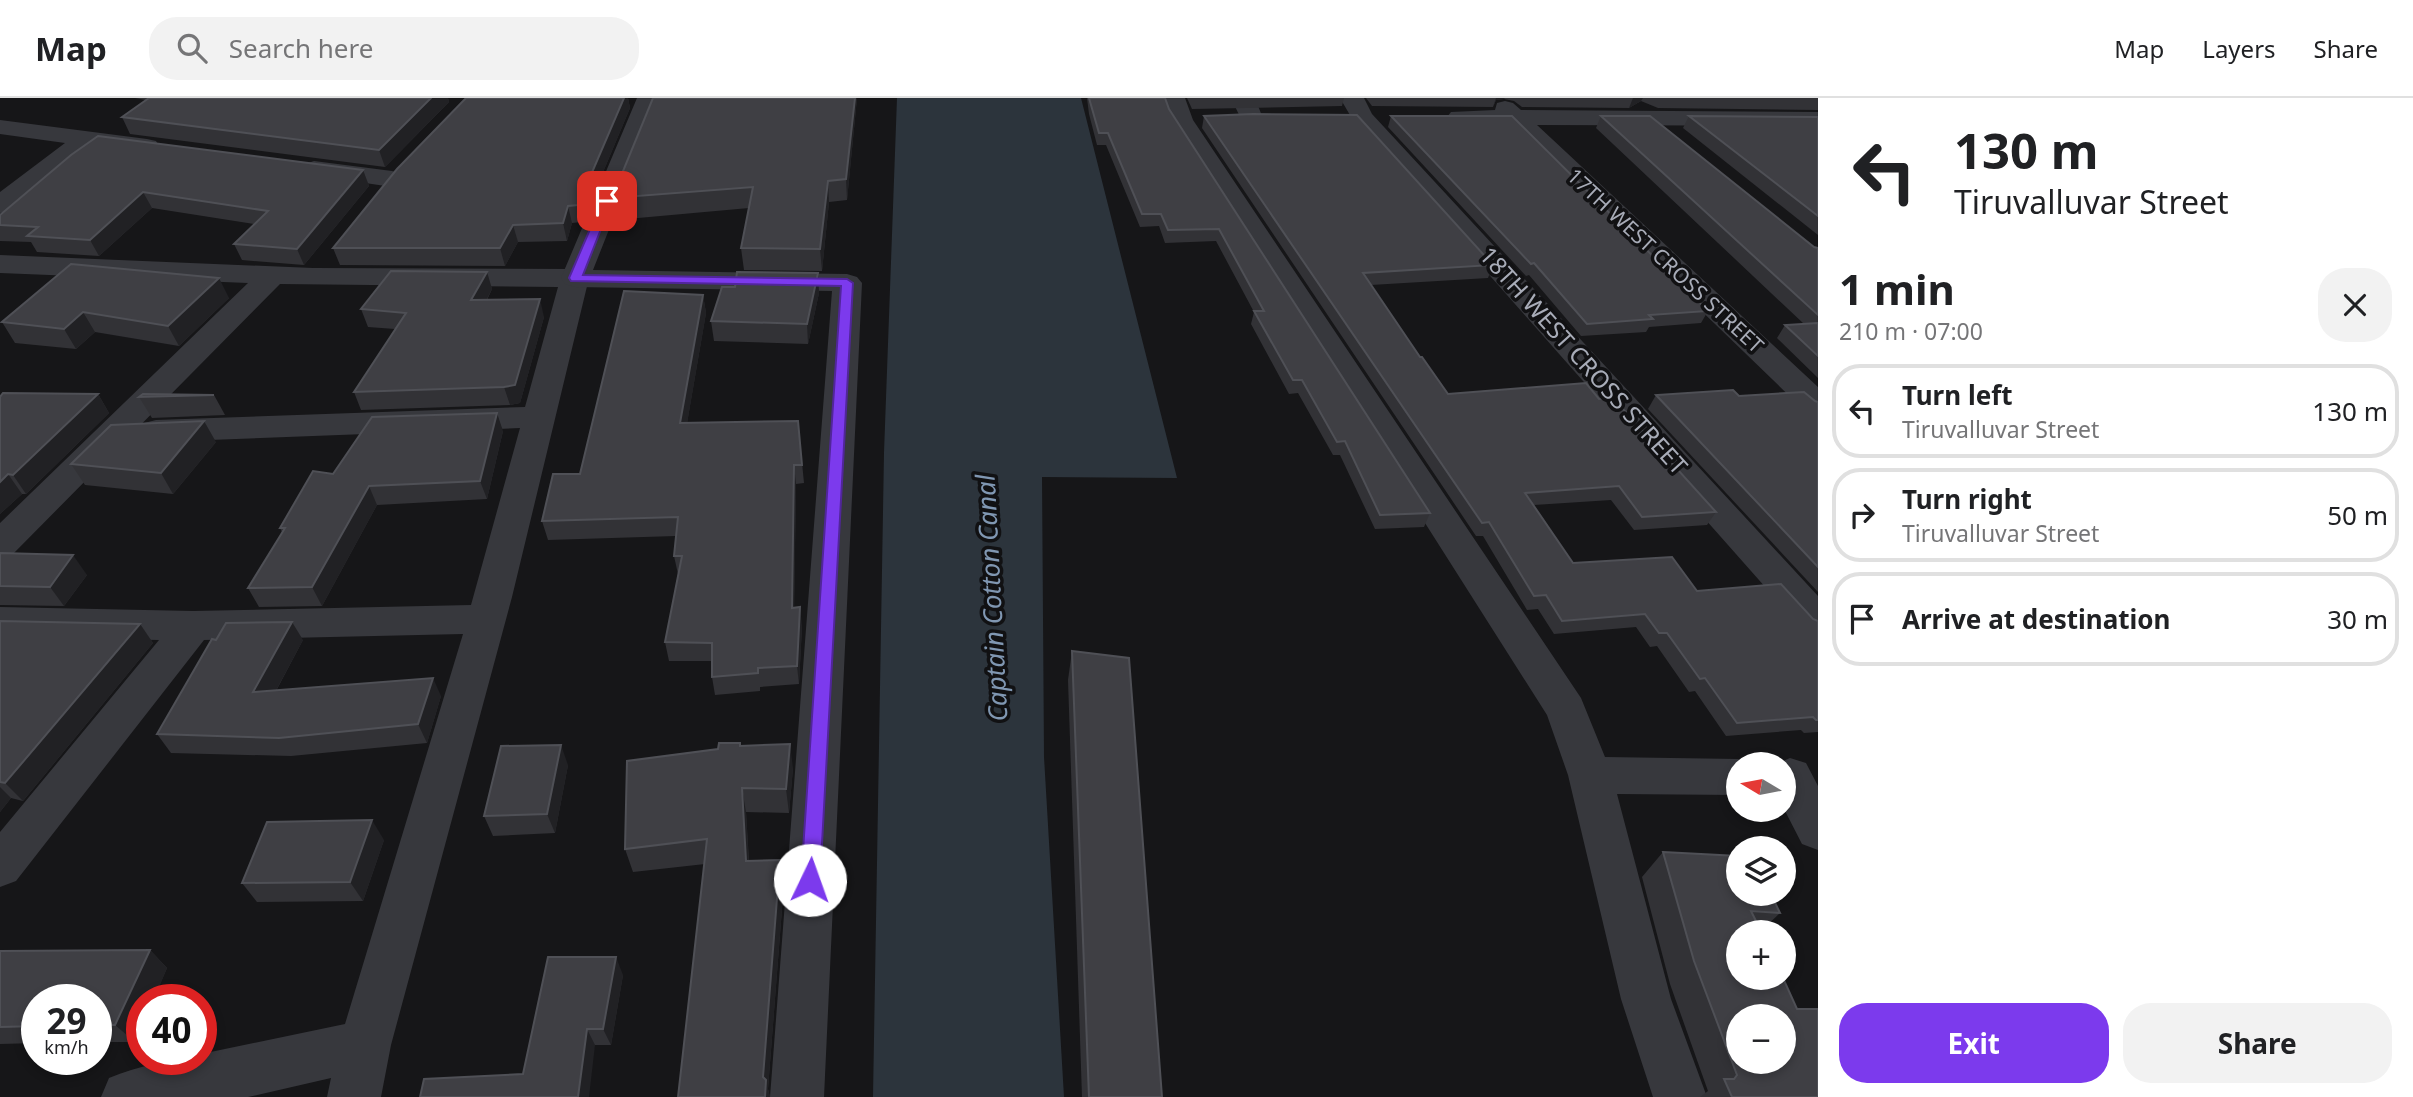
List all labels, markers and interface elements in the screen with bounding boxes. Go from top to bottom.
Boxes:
search box [149,17,639,80]
text: Map [35,26,107,71]
icon: search [173,29,211,67]
text: Search here [229,30,373,66]
text: Map [2114,32,2164,65]
text: Layers [2202,32,2276,65]
text: Share [2314,32,2378,65]
text: 130 m [1954,117,2099,183]
icon: left [1839,126,1930,217]
street label: 17TH WEST CROSS STREET [1561,162,1770,359]
pin [577,171,637,231]
text: Tiruvalluvar Street [1954,180,2229,223]
icon: arrive [588,182,626,220]
street label: 18TH WEST CROSS STREET [1473,239,1696,482]
text: 1 min [1839,260,1955,317]
button: close [2318,268,2392,342]
text: 210 m · 07:00 [1839,315,1983,347]
text: Turn left [1902,377,2013,413]
icon: left [1843,392,1881,430]
text: 130 m [2312,393,2388,429]
text: Tiruvalluvar Street [1902,413,2099,445]
water label: Captain Cotton Canal [966,472,1015,722]
text: Turn right [1902,481,2032,517]
icon: right [1843,496,1881,534]
text: 50 m [2327,497,2388,533]
text: Tiruvalluvar Street [1902,517,2099,549]
icon: arrive [1843,600,1881,638]
text: Arrive at destination [1902,601,2171,637]
text: 30 m [2327,601,2388,637]
north arrow [1726,752,1796,822]
map controls [1726,752,1796,1074]
button: layers [1726,836,1796,906]
position arrow [773,843,847,917]
button: + [1726,920,1796,990]
speed limit sign: 40 [126,984,217,1075]
text: 29 [46,997,87,1044]
button: Exit [1839,1003,2109,1083]
button: Share [2123,1003,2392,1083]
button: − [1726,1004,1796,1074]
text: km/h [44,1035,89,1059]

